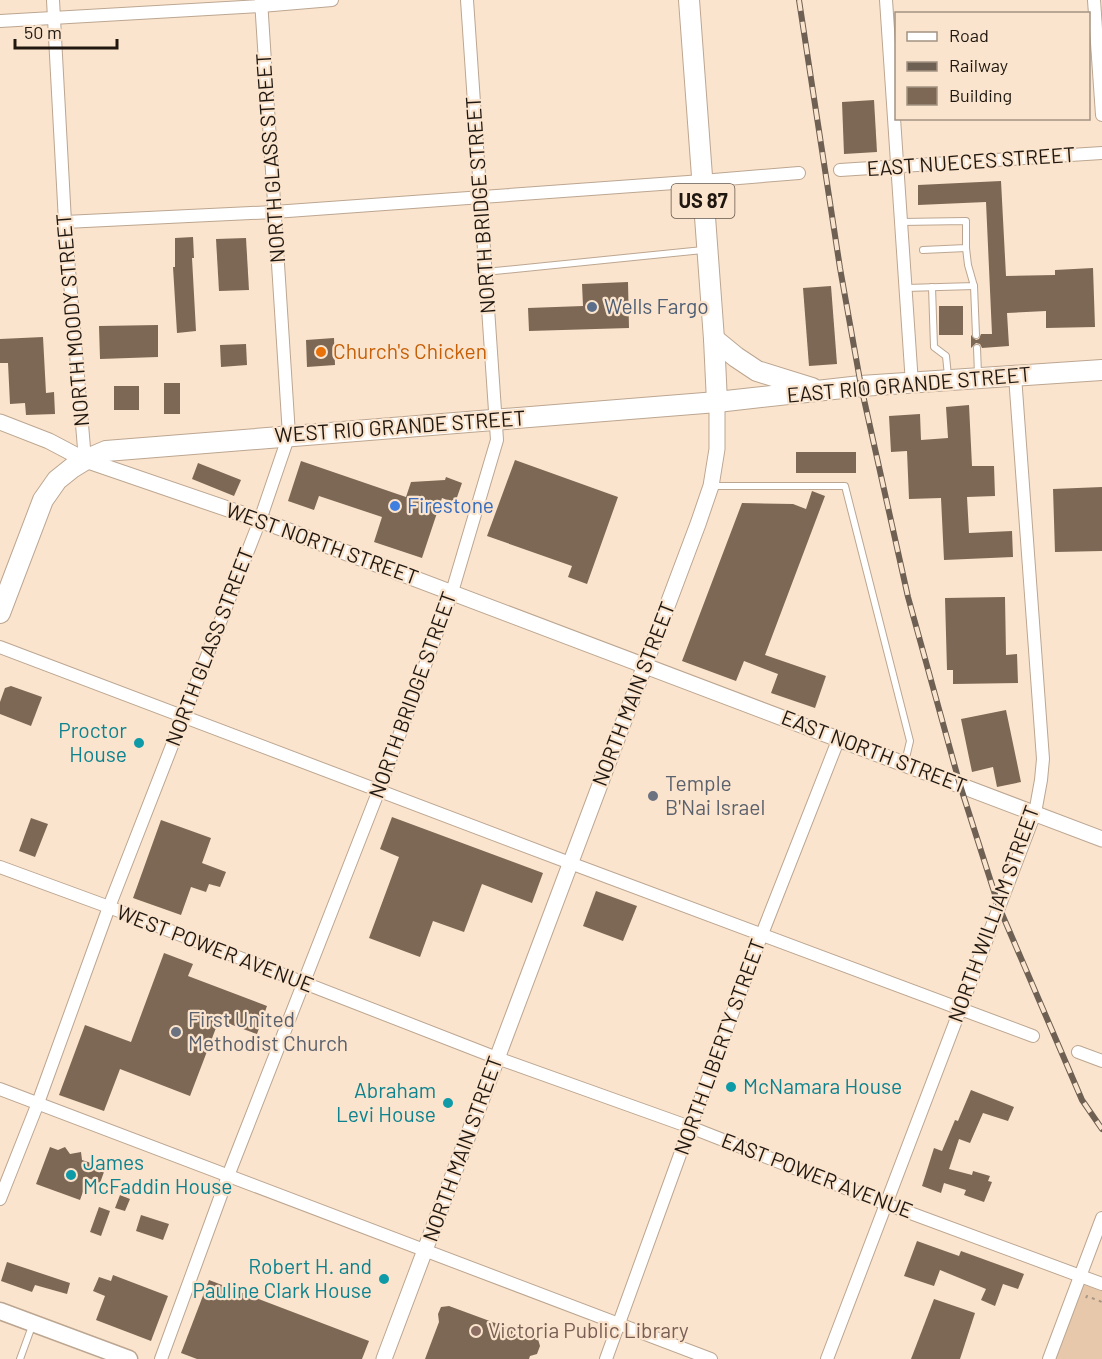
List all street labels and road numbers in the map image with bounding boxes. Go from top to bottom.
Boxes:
street label: NORTH GLASS STREET [250,52,289,264]
street label: NORTH BRIDGE STREET [459,95,500,315]
street label: EAST NUECES STREET [866,141,1076,180]
road number: US 87 [672,184,734,218]
street label: NORTH MOODY STREET [50,212,93,428]
street label: EAST RIO GRANDE STREET [786,360,1032,407]
street label: WEST RIO GRANDE STREET [274,404,526,447]
street label: WEST NORTH STREET [223,496,422,589]
street label: NORTH GLASS STREET [159,544,258,749]
street label: NORTH BRIDGE STREET [363,588,461,801]
street label: NORTH MAIN STREET [586,598,679,789]
street label: EAST NORTH STREET [778,704,971,798]
street label: NORTH WILLIAM STREET [942,802,1044,1025]
street label: WEST POWER AVENUE [113,898,318,997]
street label: NORTH LIBERTY STREET [668,935,769,1158]
street label: NORTH MAIN STREET [416,1052,507,1245]
street label: EAST POWER AVENUE [718,1127,917,1223]

